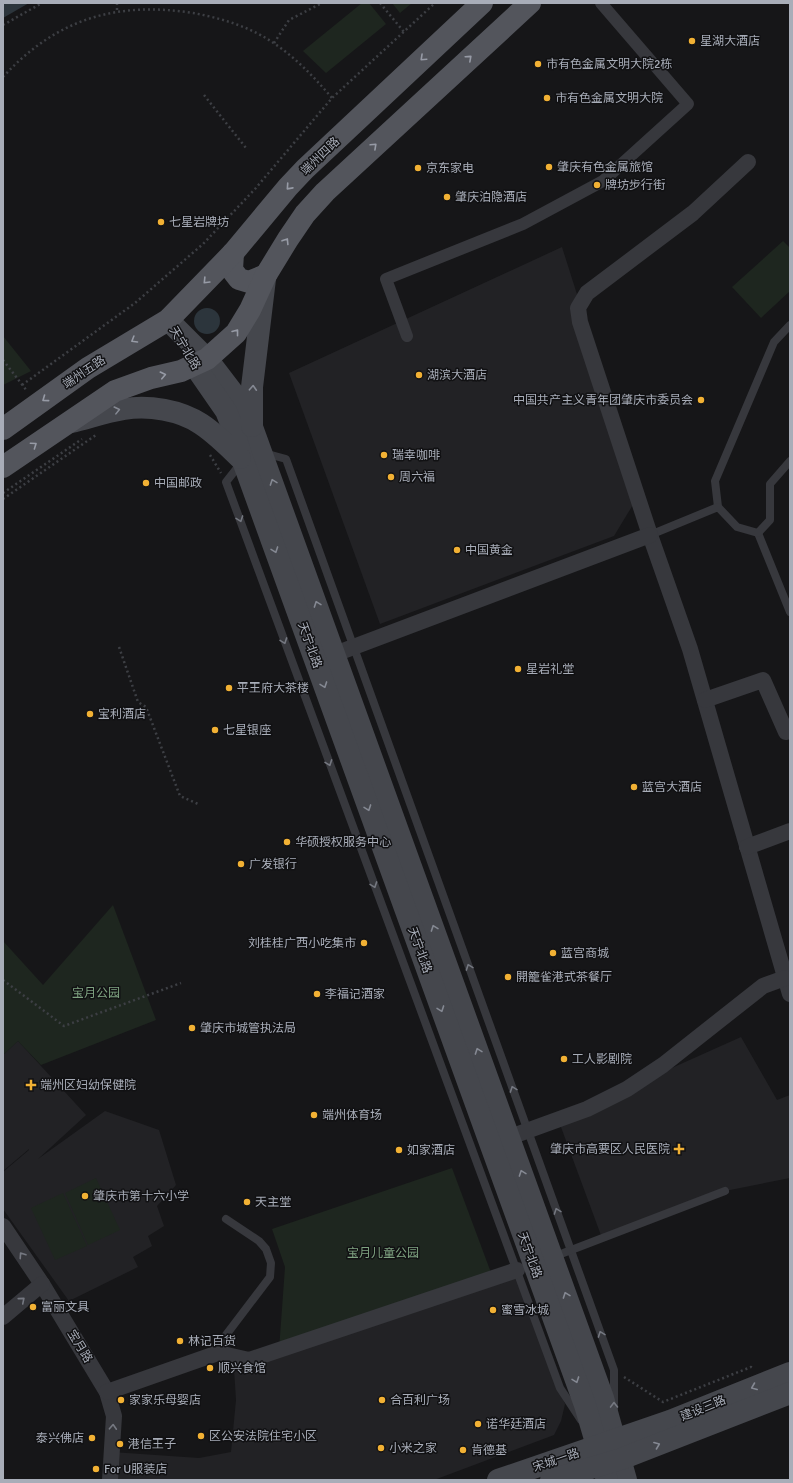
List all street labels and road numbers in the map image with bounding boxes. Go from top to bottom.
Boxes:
street label: 端州四路 [298,134,343,178]
street label: 天宁北路 [166,324,203,373]
street label: 端州五路 [60,353,108,392]
street label: 天宁北路 [294,620,325,670]
street label: 天宁北路 [404,925,435,975]
street label: 天宁北路 [514,1230,545,1280]
street label: 宝月路 [64,1327,95,1366]
street label: 建设三路 [678,1393,728,1424]
street label: 宋城一路 [531,1446,581,1475]

